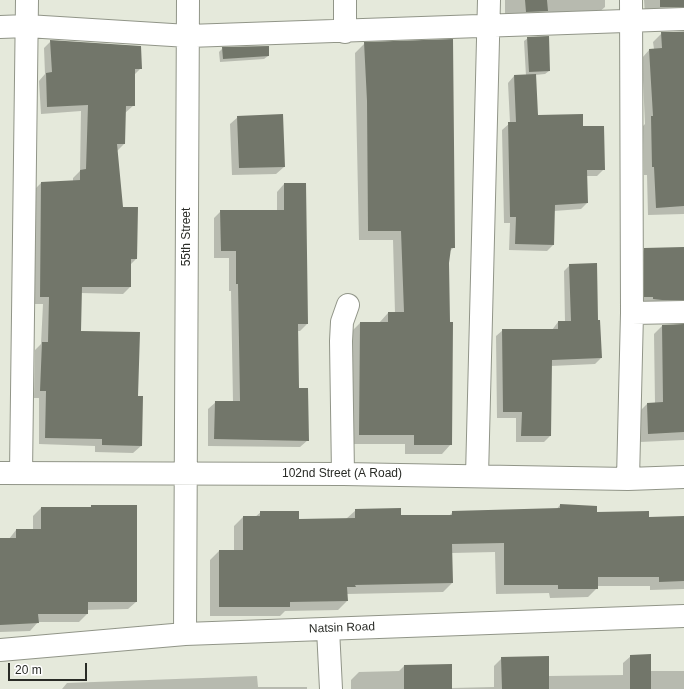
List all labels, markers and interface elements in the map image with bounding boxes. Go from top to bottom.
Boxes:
street label: 55th Street [180,208,194,266]
street label: 102nd Street (A Road) [282,467,402,481]
street label: Natsin Road [309,620,375,636]
scale bar [10,655,89,681]
text: 20 m [15,663,42,677]

